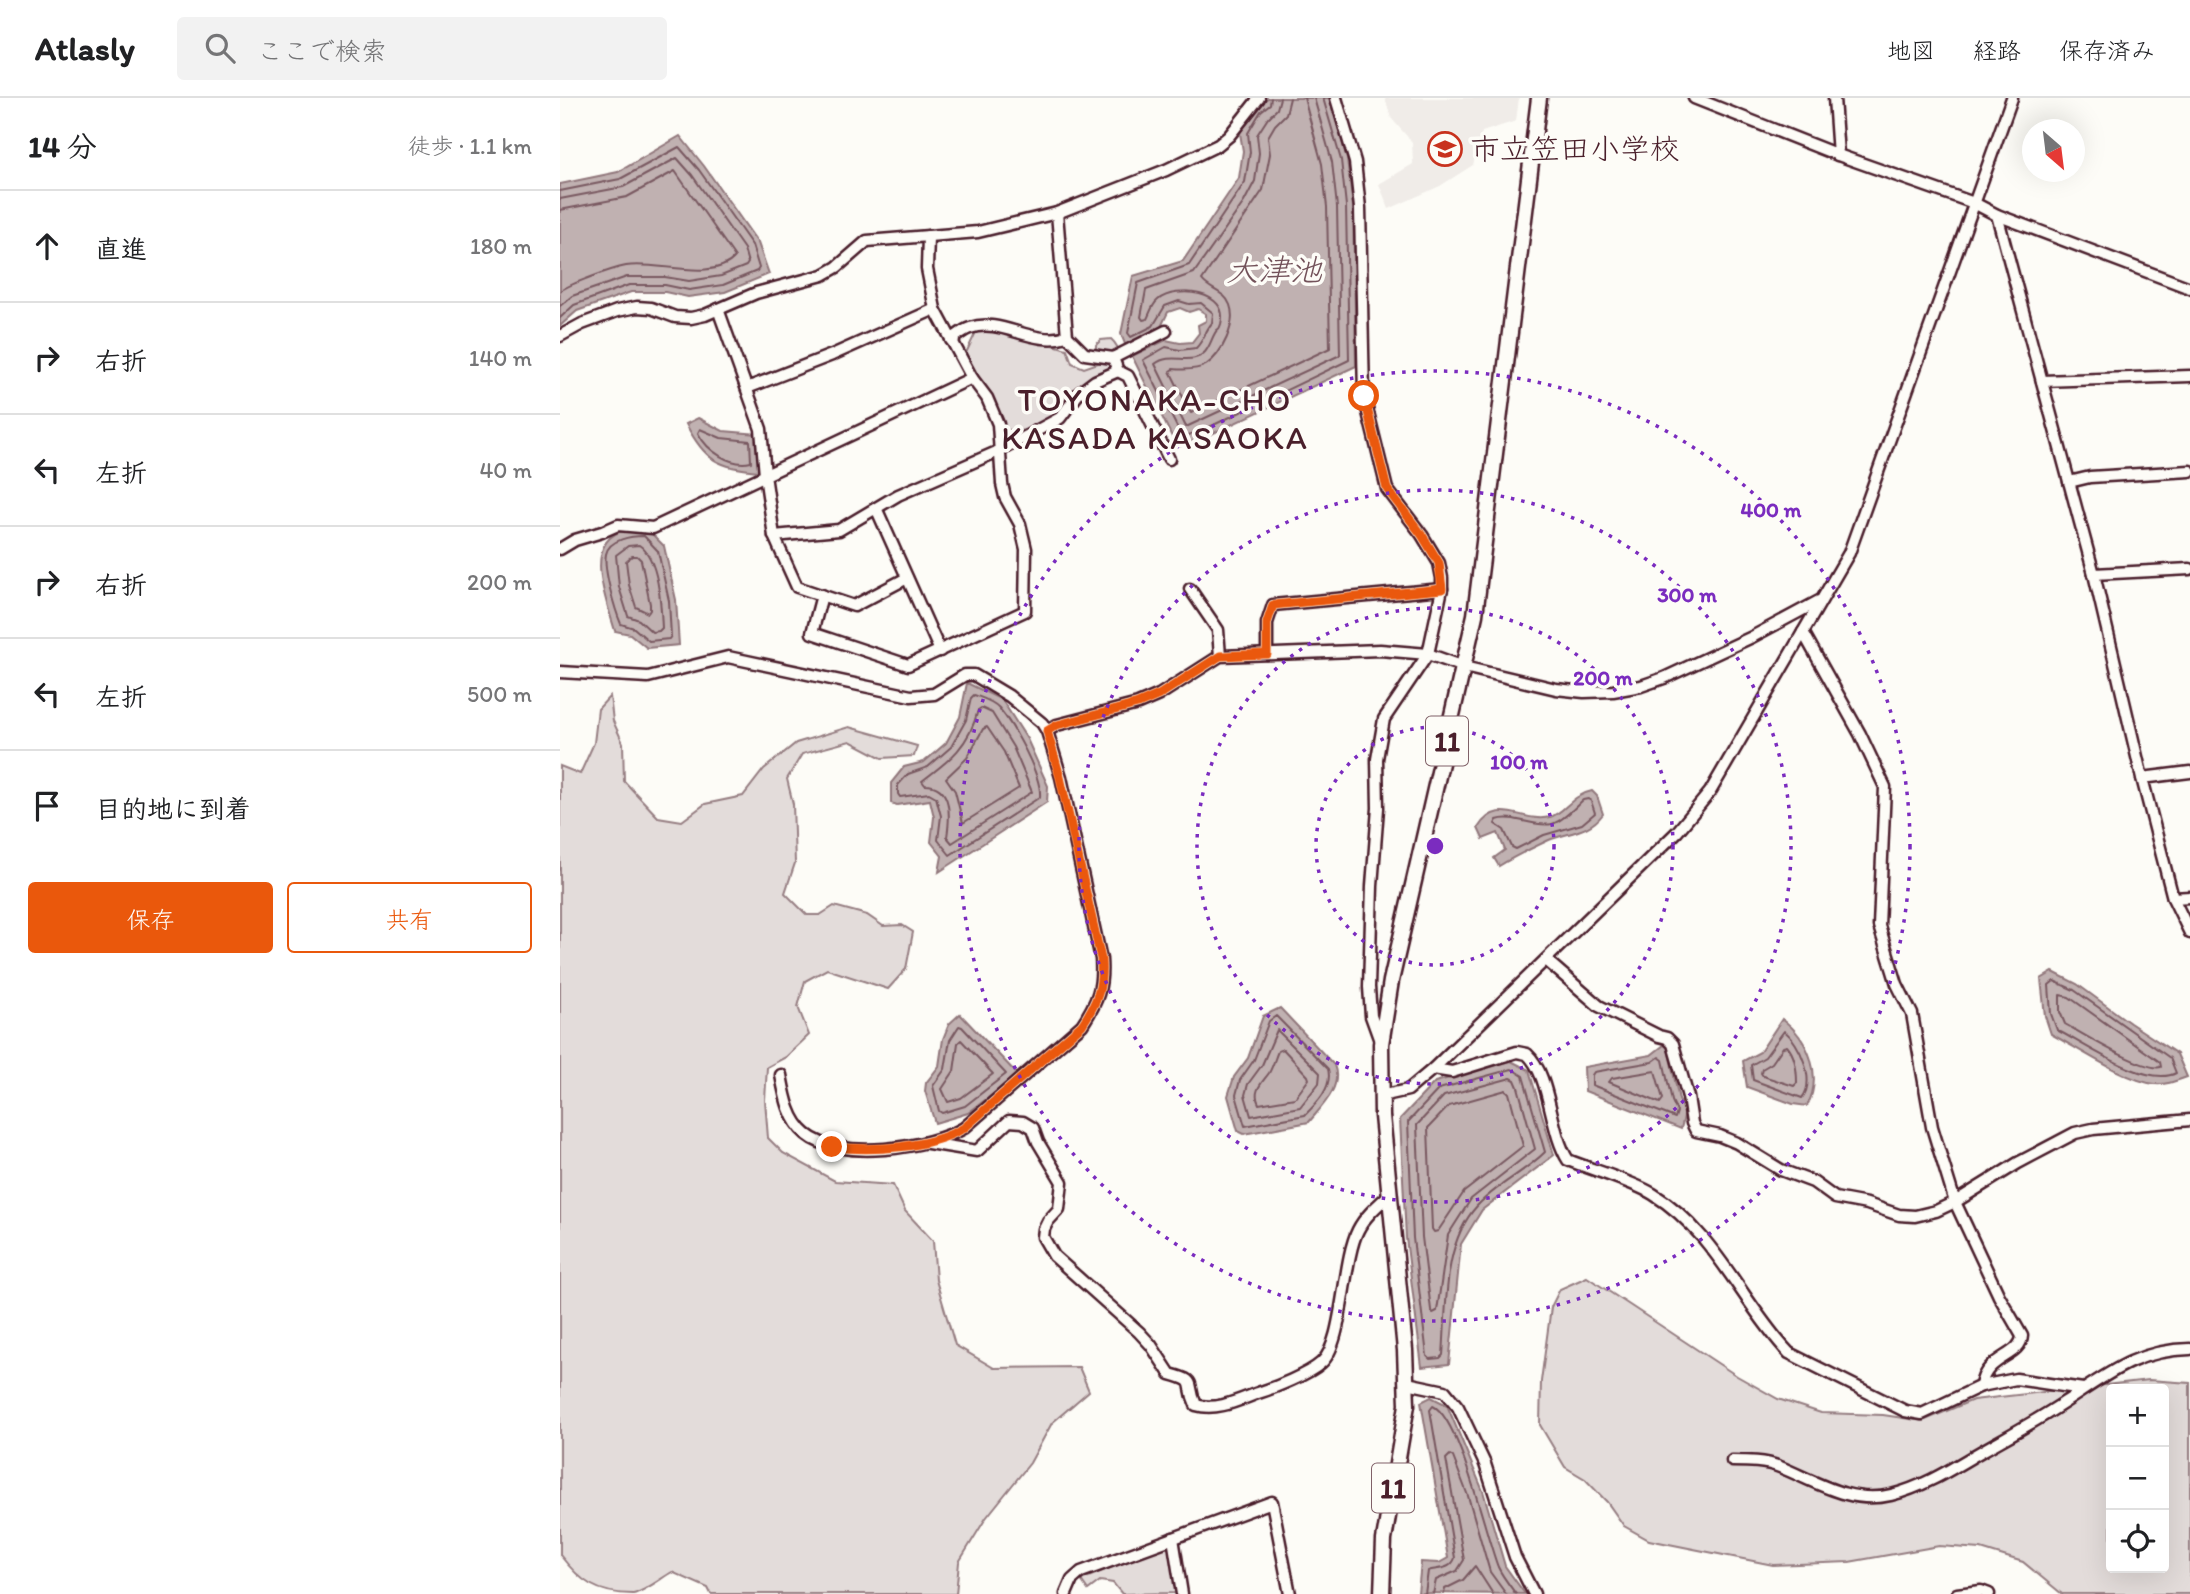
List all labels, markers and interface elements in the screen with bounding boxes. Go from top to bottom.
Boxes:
search box [177,17,667,80]
text: Atlasly [35,29,135,68]
icon: search [201,29,239,67]
text: ここで検索 [257,35,387,67]
text: 地図 [1887,36,1935,65]
text: 経路 [1973,36,2021,65]
text: 保存済み [2059,36,2155,65]
north arrow [2022,119,2085,182]
text: 14 分 [28,128,97,165]
school or university icon: 市立笠田小学校 [1426,130,1464,168]
place label: 市立笠田小学校 [1470,130,1680,167]
text: 徒歩 · 1.1 km [408,132,532,160]
icon: ahead [28,227,66,265]
text: 180 m [470,232,532,260]
text: 直進 [95,233,147,265]
water label: 大津池 [1226,251,1323,289]
icon: right [28,339,66,377]
text: 140 m [469,344,532,372]
text: 右折 [95,345,147,377]
district label: TOYONAKA-CHO KASADA KASAOKA [1001,380,1309,457]
route start [1348,380,1379,411]
icon: left [28,451,66,489]
text: 40 m [479,456,532,484]
text: 左折 [95,457,147,489]
text: 400 m [1741,497,1802,522]
icon: right [28,563,66,601]
text: 200 m [467,568,532,596]
text: 右折 [95,569,147,601]
text: 300 m [1657,582,1717,607]
text: 200 m [1573,665,1633,690]
icon: left [28,675,66,713]
text: 500 m [467,680,532,708]
text: 左折 [95,681,147,713]
road number: 11 [1426,716,1468,766]
text: 100 m [1490,749,1548,774]
icon: arrive [28,787,66,825]
text: 目的地に到着 [95,793,251,825]
centre of rings [1423,834,1447,858]
button: 保存 [28,882,273,953]
button: 共有 [287,882,532,953]
route end [816,1131,847,1162]
map controls [2106,1384,2169,1573]
button: + [2106,1384,2169,1447]
button: − [2106,1447,2169,1510]
road number: 11 [1372,1464,1414,1512]
button: locate [2106,1510,2169,1573]

